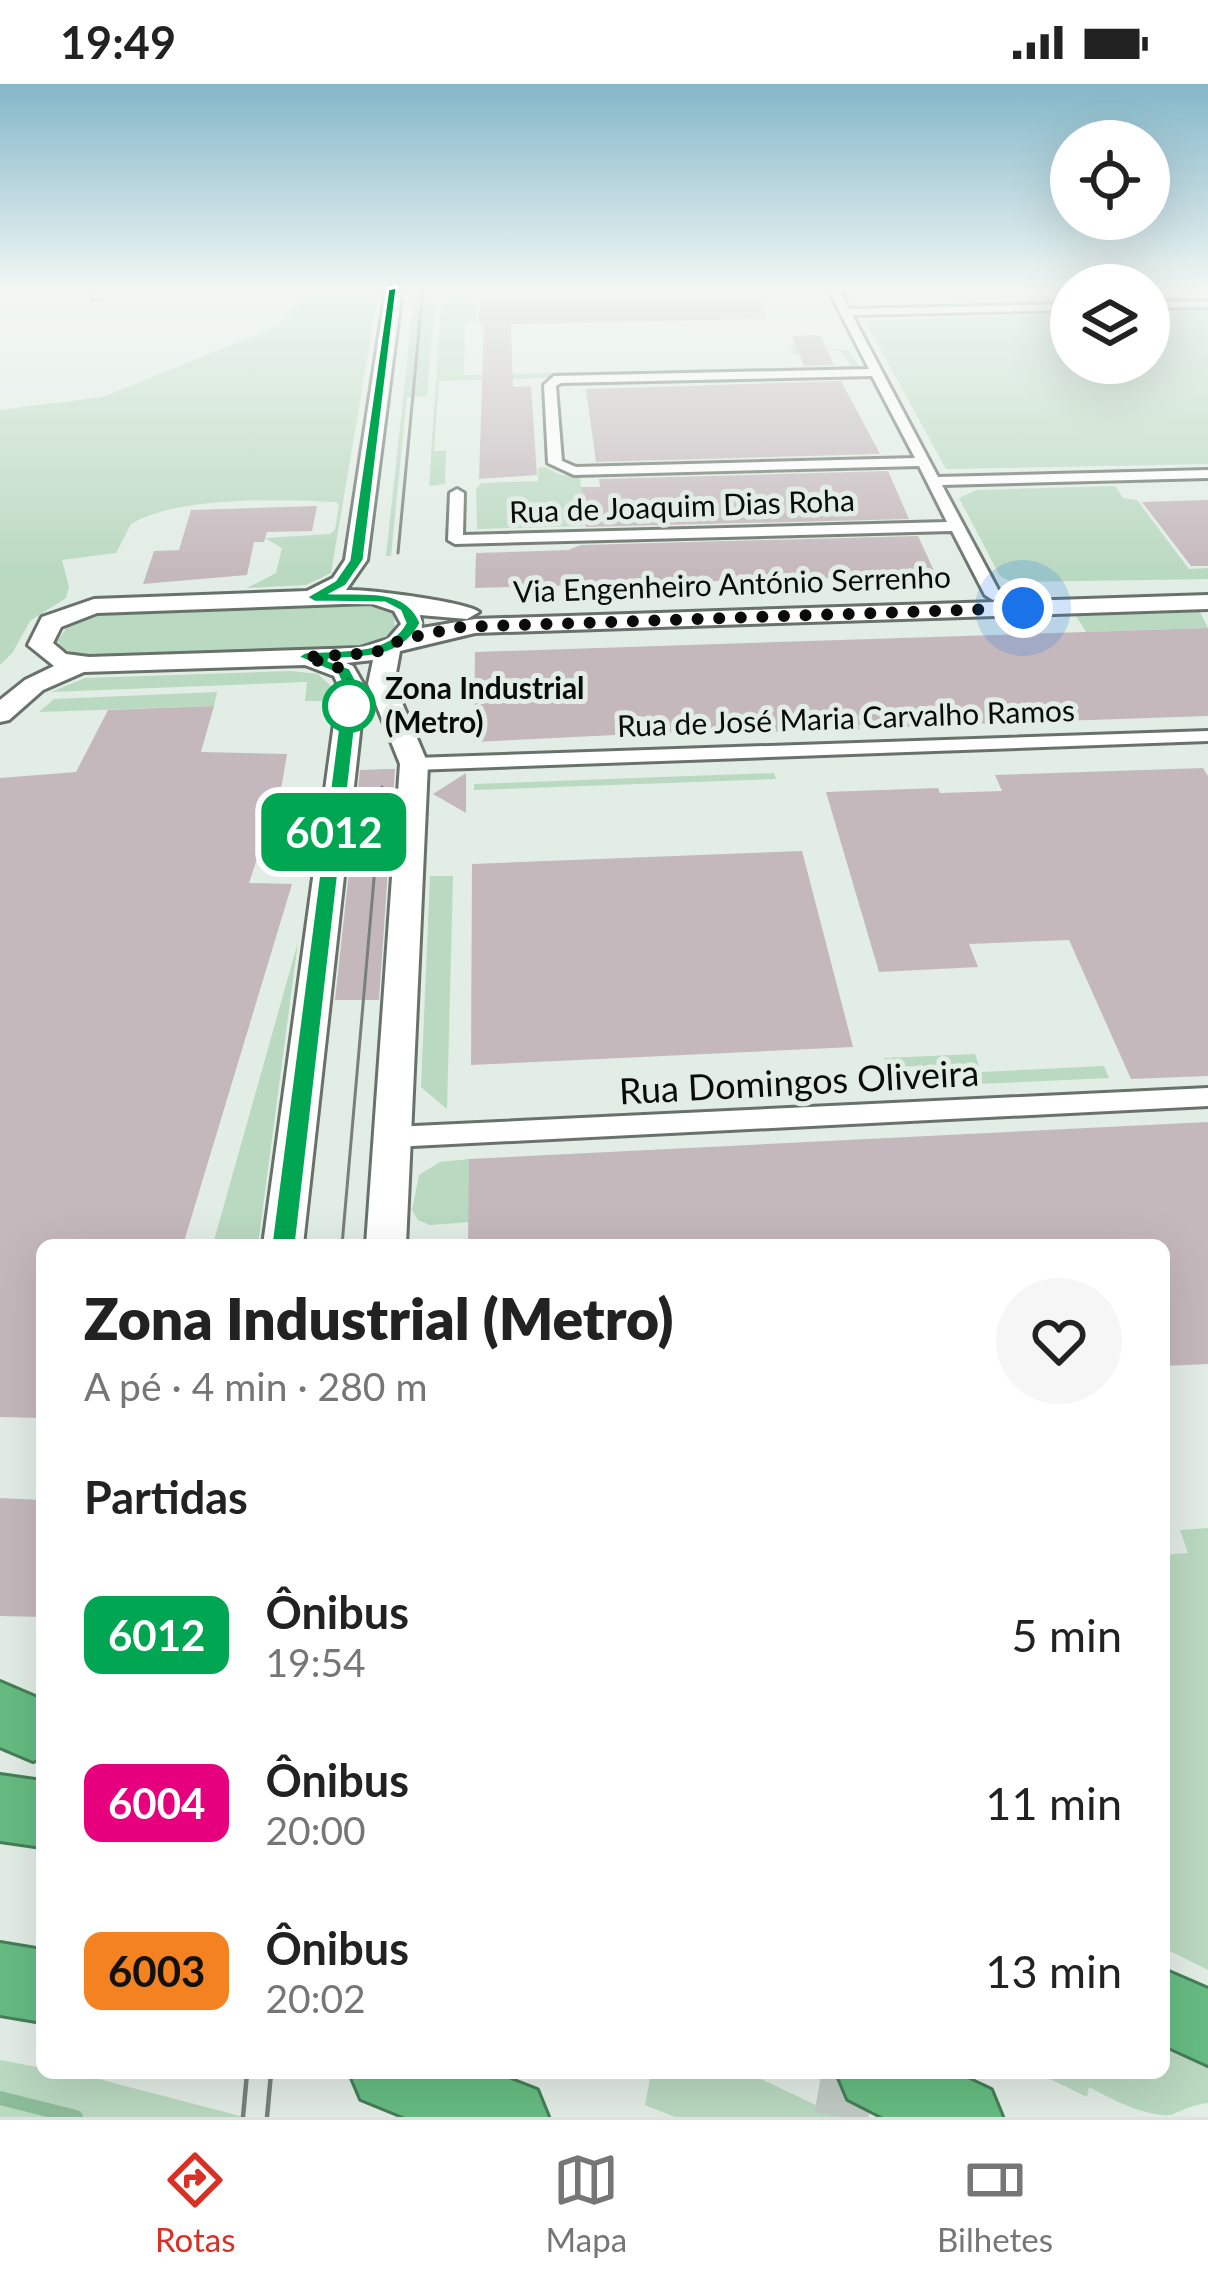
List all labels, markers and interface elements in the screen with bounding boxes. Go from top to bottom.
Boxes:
text: 19:49 [60,15,176,69]
map controls [1050,120,1170,384]
button: locate [1050,120,1170,240]
button: layers [1050,264,1170,384]
street label: Rua de Joaquim Dias Roha [508,481,855,529]
street label: Via Engenheiro António Serrenho [512,557,951,609]
your location [993,578,1053,638]
place label: Zona Industrial (Metro) [385,669,585,739]
marker: Zona Industrial (Metro) [324,681,374,731]
street label: Rua de José Maria Carvalho Ramos [616,691,1076,743]
line badge: 6012 [250,793,418,871]
text: 6012 [285,807,383,857]
street label: Rua Domingos Oliveira [618,1050,980,1112]
button: heart [996,1278,1122,1404]
text: Zona Industrial (Metro) [84,1284,673,1352]
text: A pé · 4 min · 280 m [84,1363,427,1409]
text: Partidas [84,1470,248,1524]
text: Ônibus [265,1585,409,1639]
text: 5 min [1011,1608,1122,1662]
text: 6012 [108,1610,205,1660]
text: 19:54 [265,1639,366,1685]
text: Ônibus [265,1753,409,1807]
text: 11 min [985,1776,1122,1830]
text: 6004 [108,1778,205,1828]
text: 20:00 [265,1807,366,1853]
text: Ônibus [265,1921,409,1975]
text: 13 min [985,1944,1122,1998]
text: 6003 [108,1946,205,1996]
text: 20:02 [265,1975,366,2021]
tab: Rotas [155,2147,236,2259]
tab: Mapa [546,2147,627,2259]
tab: Bilhetes [937,2147,1053,2259]

